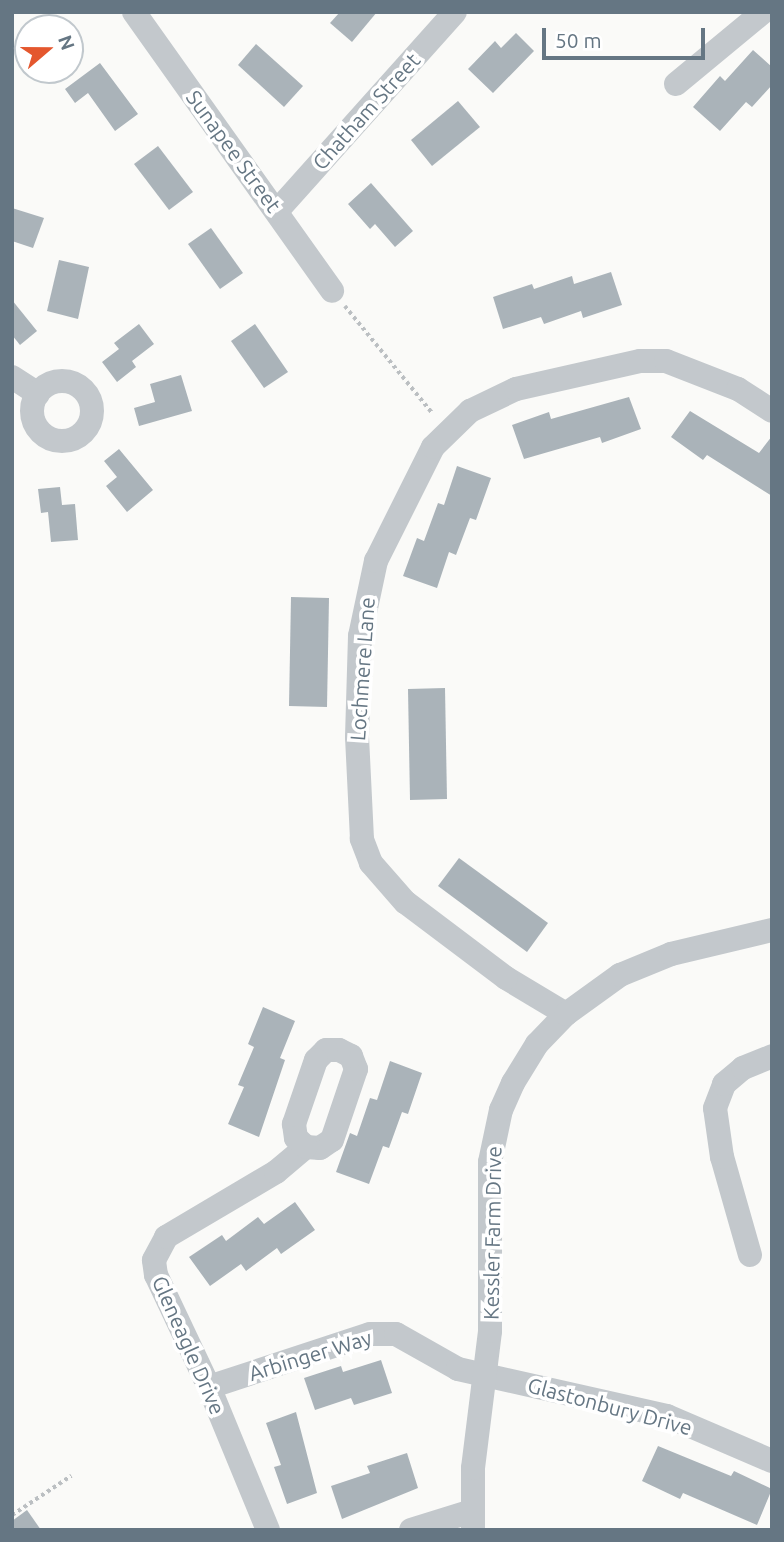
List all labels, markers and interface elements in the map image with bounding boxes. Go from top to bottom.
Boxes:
north arrow [14,14,84,84]
scale bar [546,14,709,58]
text: 50 m [555,28,602,52]
text: N [54,32,80,53]
street label: Chatham Street [307,47,425,175]
street label: Sunapee Street [181,85,287,217]
street label: Lochmere Lane [344,596,380,742]
street label: Kessler Farm Drive [478,1146,506,1320]
street label: Gleneagle Drive [147,1272,231,1418]
street label: Arbinger Way [245,1324,375,1386]
street label: Glastonbury Drive [525,1372,695,1440]

